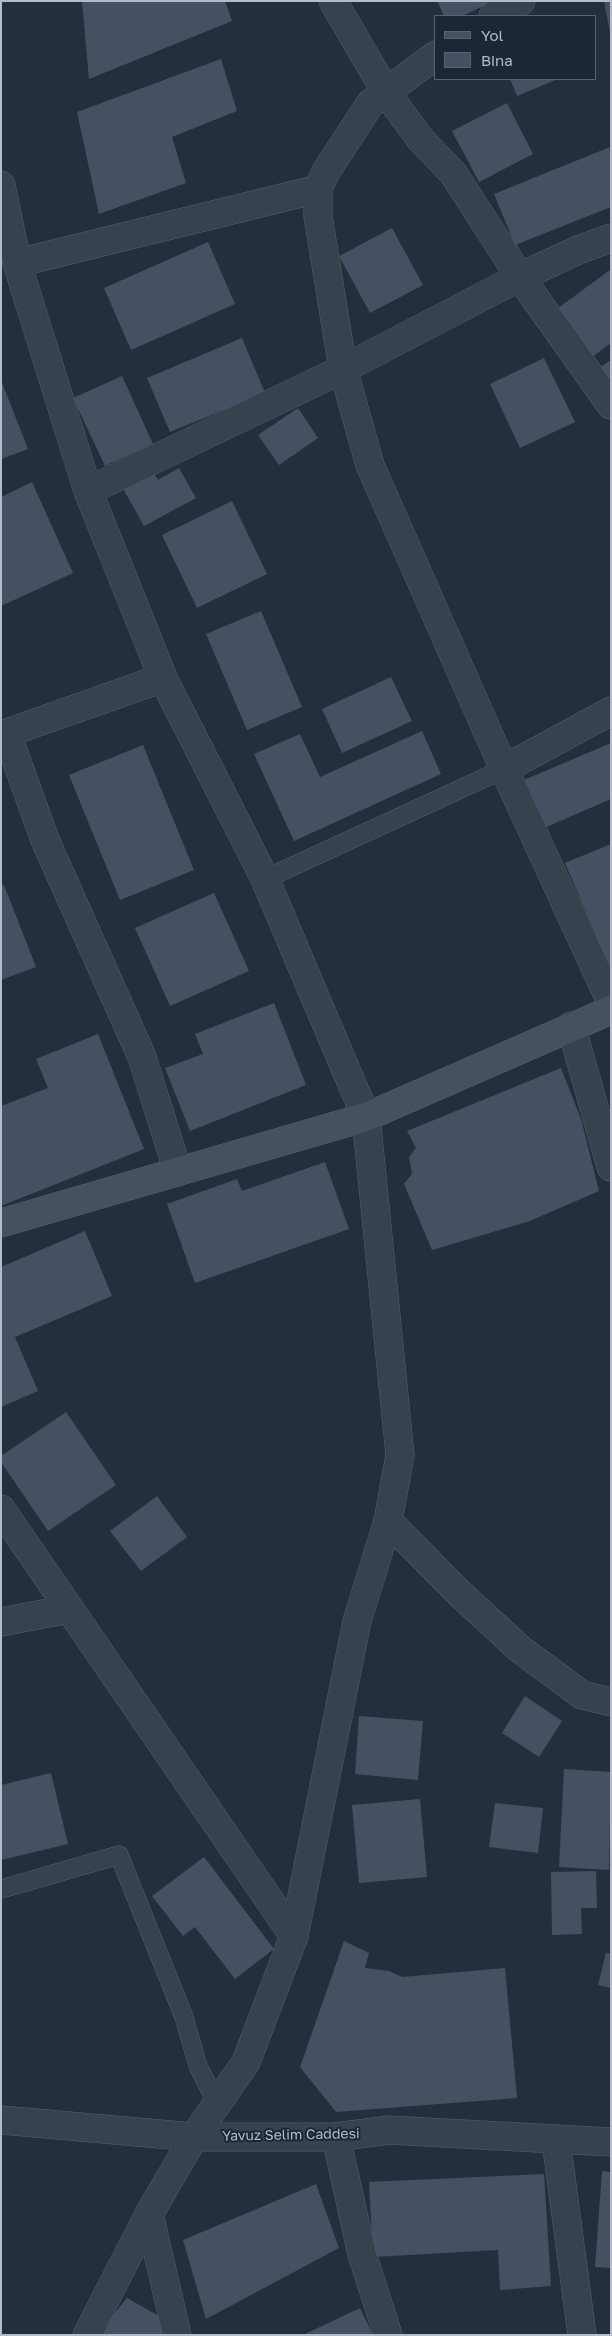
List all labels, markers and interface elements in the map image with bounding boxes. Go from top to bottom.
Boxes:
legend [434,15,597,80]
text: Yol [481,26,503,44]
text: Bina [481,51,513,69]
street label: Yavuz Selim Caddesi [222,2125,360,2145]

